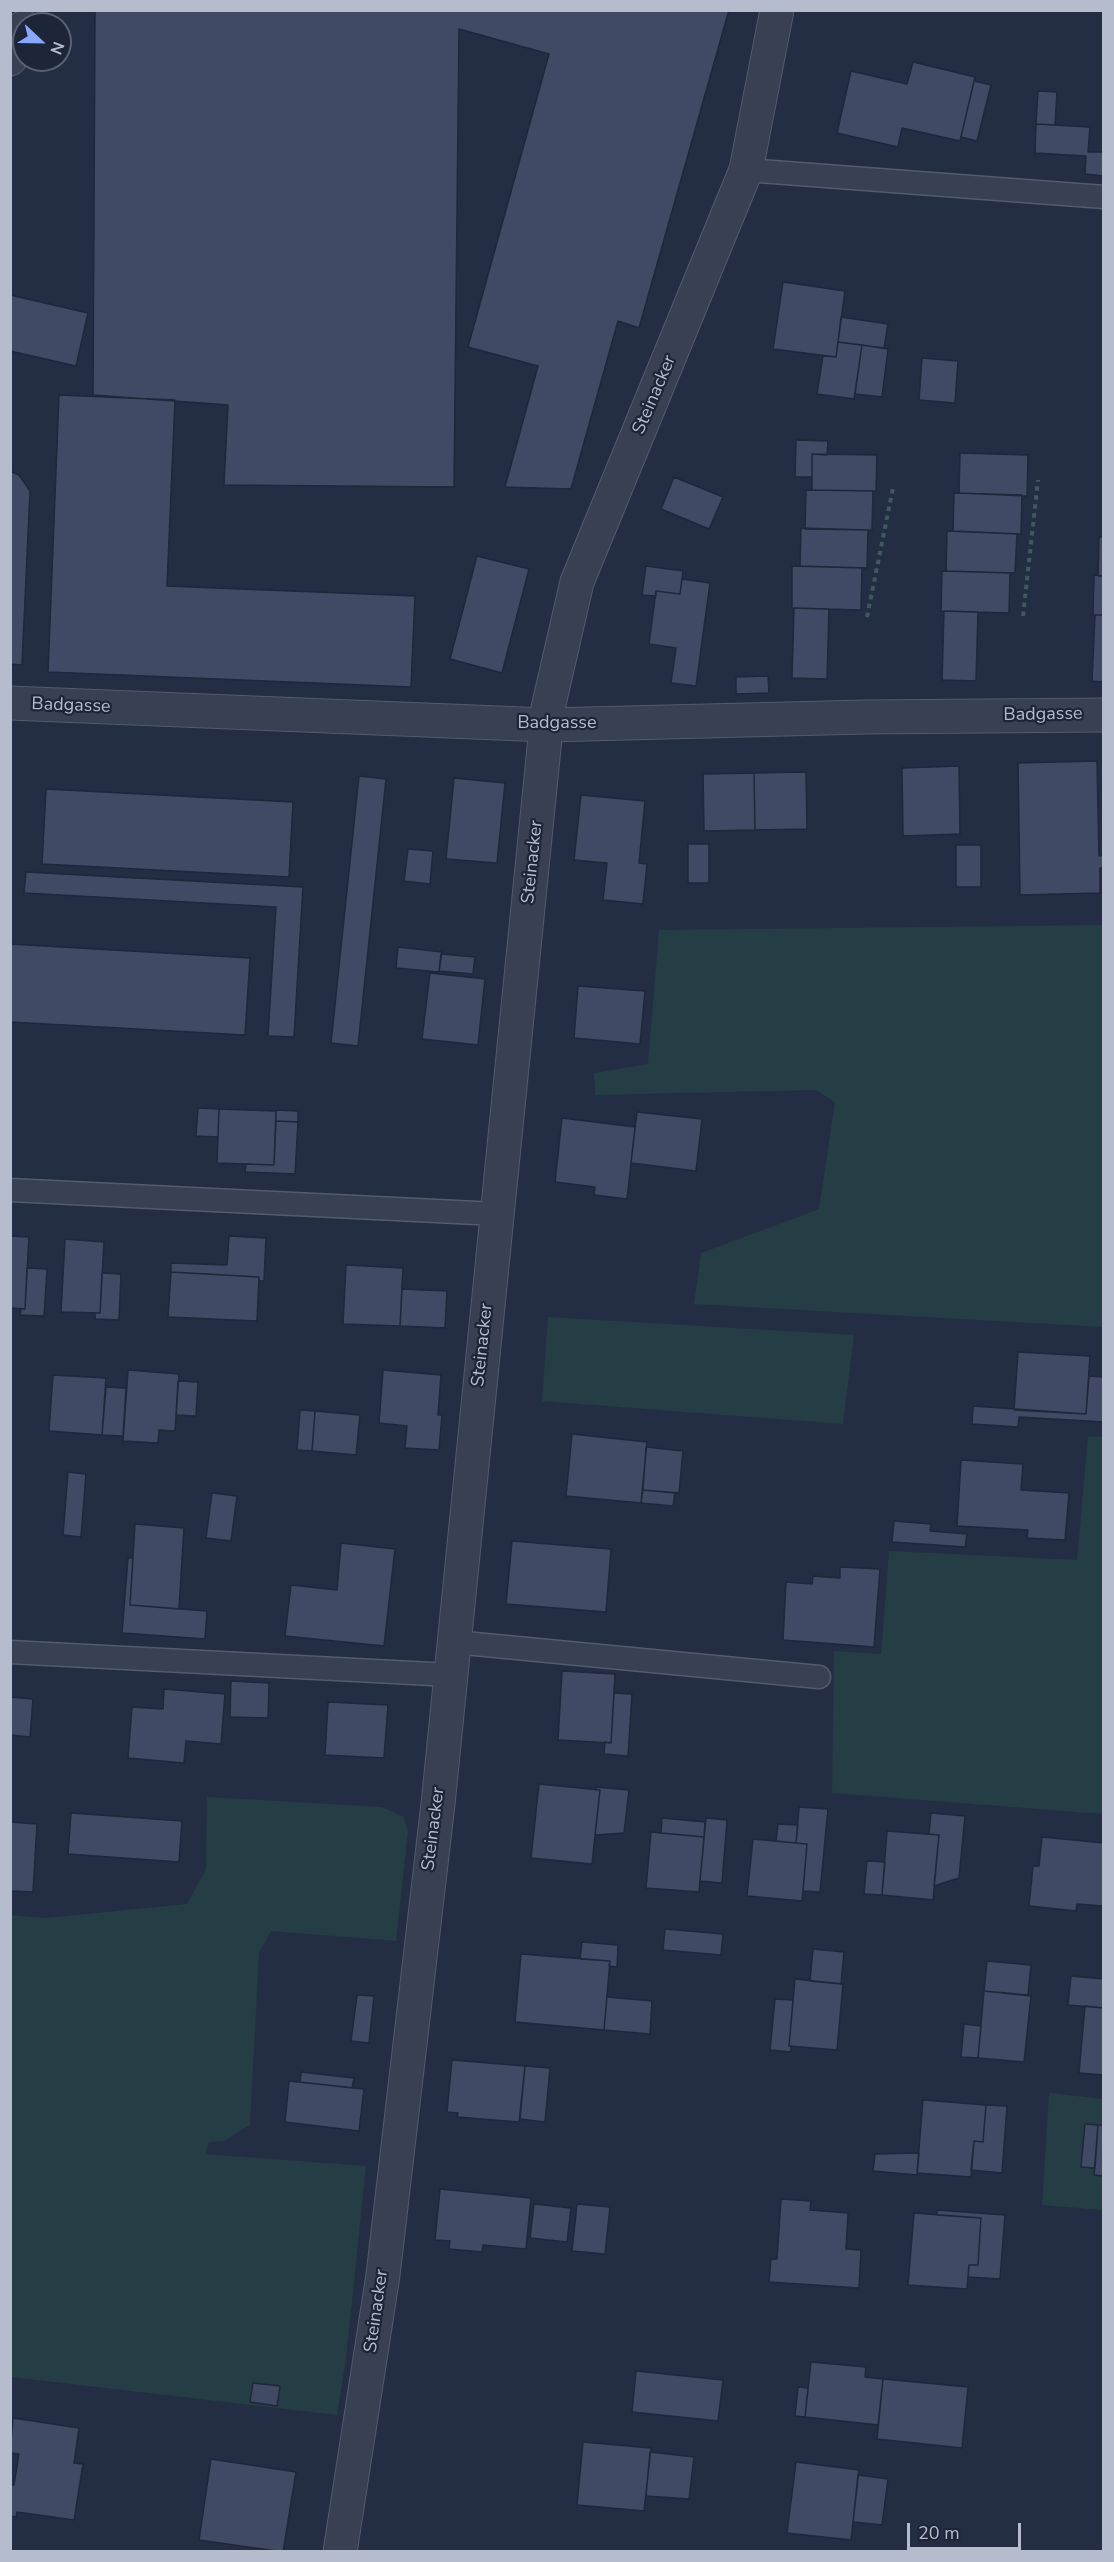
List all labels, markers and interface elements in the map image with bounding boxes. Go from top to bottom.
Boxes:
north arrow [12,12,72,72]
text: N [44,38,69,58]
street label: Steinacker [629,352,681,438]
street label: Badgasse [31,694,111,718]
street label: Badgasse [1003,704,1083,726]
street label: Badgasse [517,713,597,735]
street label: Steinacker [518,819,548,905]
street label: Steinacker [468,1302,498,1388]
street label: Steinacker [418,1786,450,1872]
street label: Steinacker [360,2268,394,2354]
scale bar [910,2511,1024,2549]
text: 20 m [918,2521,960,2545]

